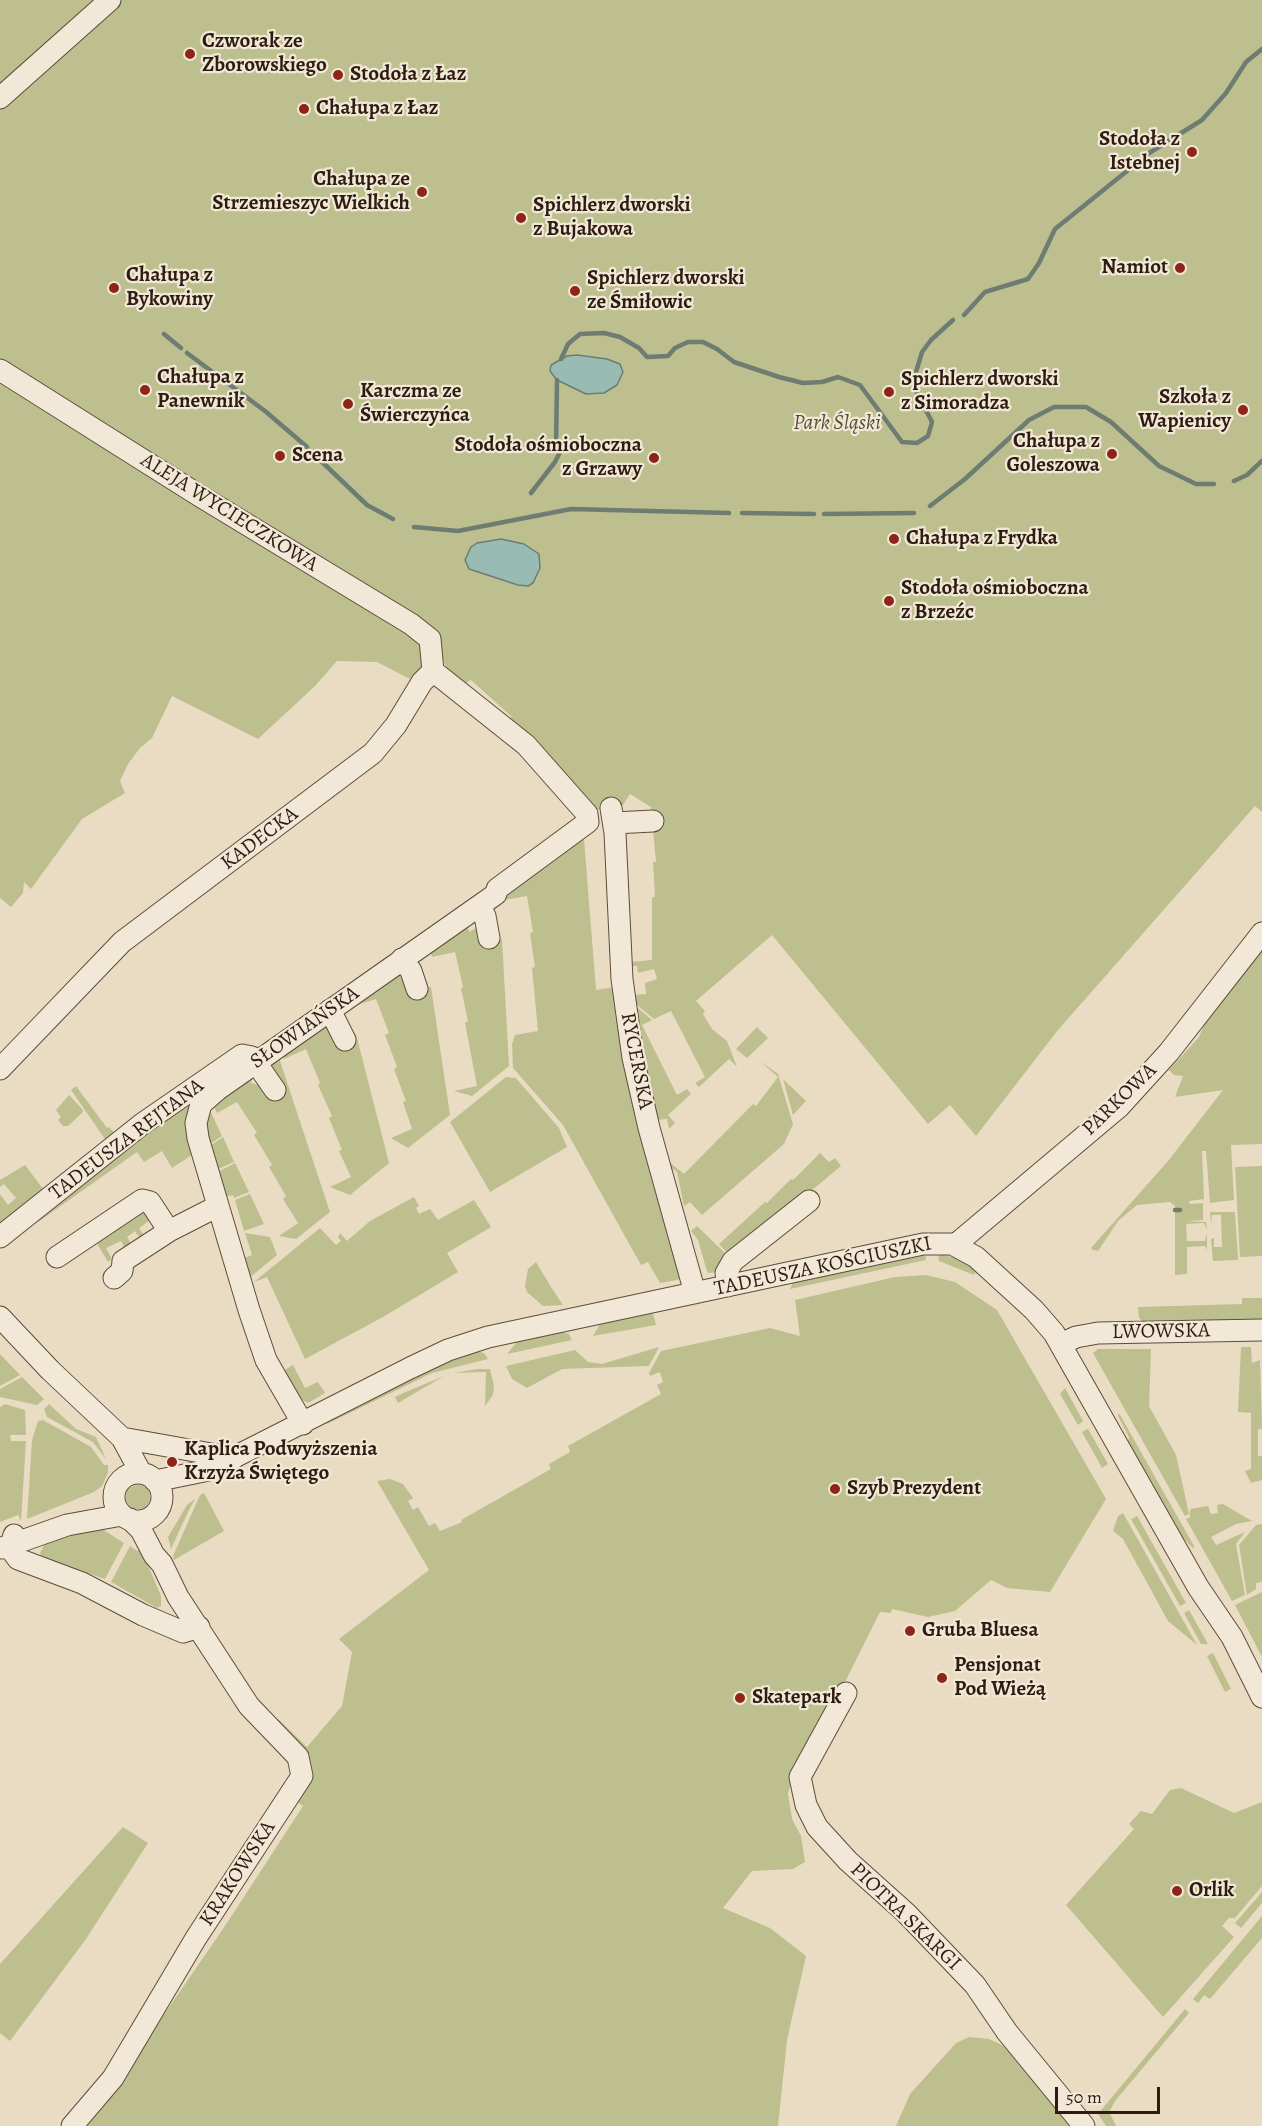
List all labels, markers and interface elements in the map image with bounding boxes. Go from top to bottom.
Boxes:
place label: Czworak ze Zborowskiego [202,29,327,79]
marker: Czworak ze Zborowskiego [183,47,197,61]
place label: Stodoła z Łaz [350,62,466,88]
marker: Stodoła z Łaz [331,68,345,82]
place label: Chałupa z Łaz [316,96,438,122]
marker: Chałupa z Łaz [297,102,311,116]
place label: Stodoła z Istebnej [1099,127,1180,177]
marker: Stodoła z Istebnej [1185,145,1199,159]
place label: Chałupa ze Strzemieszyc Wielkich [212,167,410,217]
marker: Chałupa ze Strzemieszyc Wielkich [415,185,429,199]
place label: Spichlerz dworski z Bujakowa [533,193,691,243]
marker: Spichlerz dworski z Bujakowa [514,211,528,225]
place label: Namiot [1101,255,1168,281]
marker: Namiot [1173,261,1187,275]
place label: Chałupa z Bykowiny [126,263,213,313]
place label: Spichlerz dworski ze Śmiłowic [587,266,745,316]
marker: Chałupa z Bykowiny [107,281,121,295]
marker: Spichlerz dworski ze Śmiłowic [568,284,582,298]
place label: Chałupa z Panewnik [157,365,245,415]
place label: Spichlerz dworski z Simoradza [901,367,1059,417]
place label: Karczma ze Świerczyńca [360,379,470,429]
marker: Chałupa z Panewnik [138,383,152,397]
marker: Spichlerz dworski z Simoradza [882,385,896,399]
place label: Szkoła z Wapienicy [1138,385,1231,435]
marker: Karczma ze Świerczyńca [341,397,355,411]
marker: Szkoła z Wapienicy [1236,403,1250,417]
park label: Park Śląski [793,411,881,437]
place label: Chałupa z Goleszowa [1006,429,1100,479]
place label: Stodoła ośmioboczna z Grzawy [454,433,642,483]
place label: Scena [292,443,343,469]
marker: Chałupa z Goleszowa [1105,447,1119,461]
street label: ALEJA WYCIECZKOWA [136,448,322,578]
marker: Scena [273,449,287,463]
marker: Stodoła ośmioboczna z Grzawy [647,451,661,465]
place label: Chałupa z Frydka [906,526,1058,552]
marker: Chałupa z Frydka [887,532,901,546]
place label: Stodoła ośmioboczna z Brzeźc [901,576,1089,626]
marker: Stodoła ośmioboczna z Brzeźc [882,594,896,608]
street label: KADECKA [216,802,304,876]
street label: SŁOWIAŃSKA [246,981,364,1075]
street label: RYCERSKA [614,1010,658,1112]
street label: PARKOWA [1078,1058,1162,1142]
street label: TADEUSZA REJTANA [45,1074,209,1206]
street label: TADEUSZA KOŚCIUSZKI [712,1232,934,1302]
street label: LWOWSKA [1112,1319,1210,1345]
place label: Kaplica Podwyższenia Krzyża Świętego [184,1437,378,1487]
marker: Kaplica Podwyższenia Krzyża Świętego [165,1455,179,1469]
place label: Szyb Prezydent [847,1476,981,1502]
marker: Szyb Prezydent [828,1482,842,1496]
place label: Gruba Bluesa [922,1618,1039,1644]
marker: Gruba Bluesa [903,1624,917,1638]
place label: Pensjonat Pod Wieżą [954,1653,1046,1703]
marker: Pensjonat Pod Wieżą [935,1671,949,1685]
place label: Skatepark [752,1685,841,1711]
marker: Skatepark [733,1691,747,1705]
street label: KRAKOWSKA [195,1817,281,1931]
street label: PIOTRA SKARGI [844,1858,966,1976]
place label: Orlik [1189,1878,1234,1904]
marker: Orlik [1170,1884,1184,1898]
scale bar [1058,2075,1163,2113]
text: 50 m [1066,2085,1102,2109]

